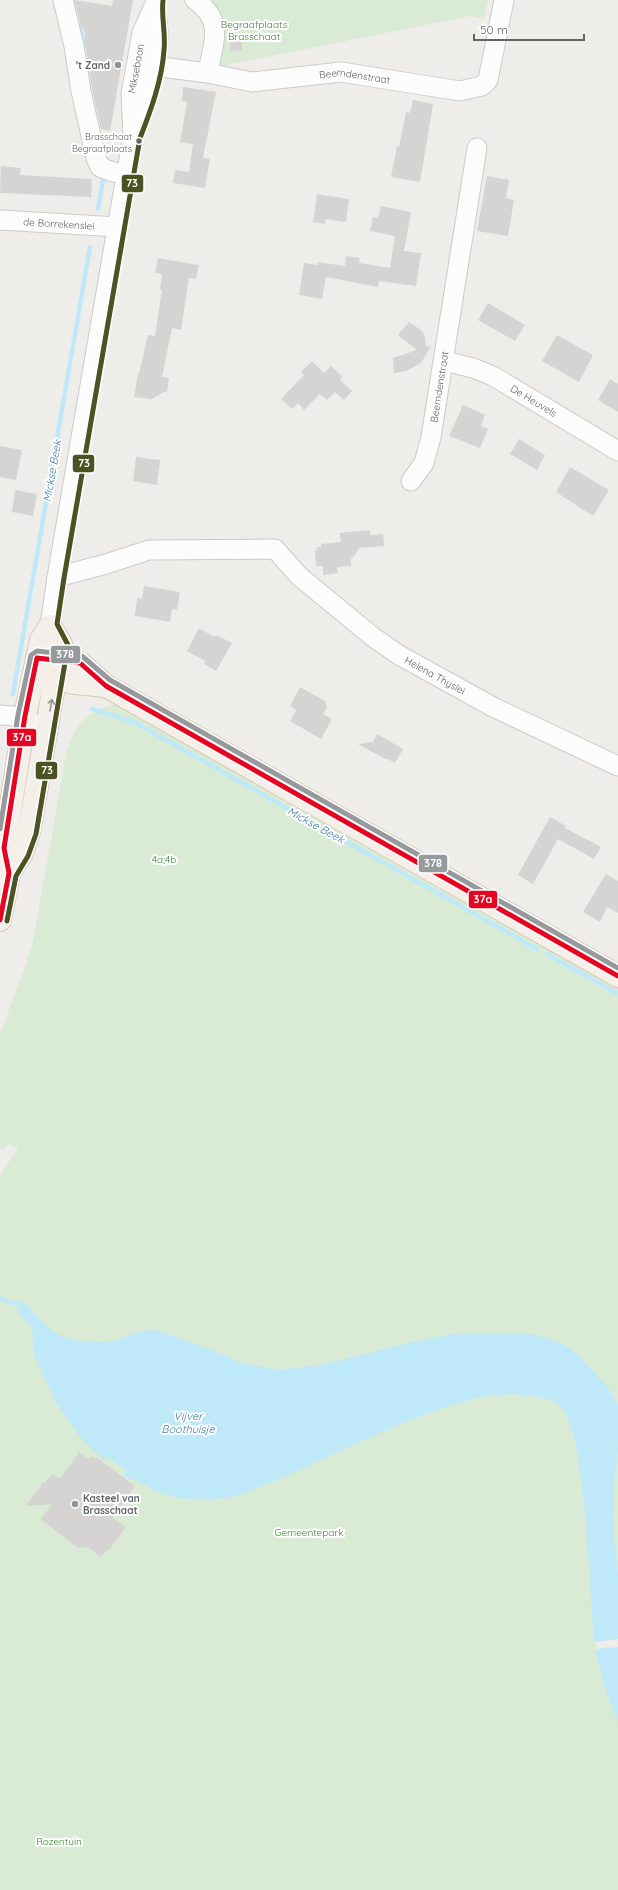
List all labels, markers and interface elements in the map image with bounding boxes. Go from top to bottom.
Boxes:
scale bar [474,16,584,42]
park label: Begraafplaats Brasschaat [221,18,288,43]
text: 50 m [480,22,508,37]
street label: Miksebaan [125,43,146,94]
place label: 't Zand [76,59,110,72]
marker: 't Zand [113,60,123,70]
street label: Beemdenstraat [318,65,392,86]
place label: Brasschaat Begraafplaats [72,131,132,154]
marker: Brasschaat Begraafplaats [134,136,144,146]
line badge: 73 [121,174,144,193]
text: 73 [126,176,138,190]
street label: de Borrekenslei [23,215,95,232]
street label: Beemdenstraat [427,350,451,423]
street label: De Heuvels [508,382,560,420]
water label: Mickse Beek [40,438,65,503]
line badge: 73 [72,454,95,473]
text: 73 [78,456,90,470]
line badge: 378 [50,645,81,664]
text: 378 [56,647,74,661]
street label: Helena Thyslei [403,653,468,697]
one-way arrow [47,699,55,712]
line badge: 37a [6,728,37,747]
text: 37a [13,730,32,744]
line badge: 73 [35,761,58,780]
text: 73 [41,763,53,777]
water label: Mickse Beek [285,804,348,847]
park label: 4a;4b [152,853,176,866]
line badge: 378 [418,854,448,873]
text: 378 [424,856,442,870]
line badge: 37a [468,890,498,909]
text: 37a [474,892,493,906]
water label: Vijver Boothuisje [161,1409,215,1436]
place label: Kasteel van Brasschaat [83,1492,140,1517]
marker: Kasteel van Brasschaat [70,1499,80,1509]
park label: Gemeentepark [274,1526,344,1539]
park label: Rozentuin [36,1835,82,1848]

